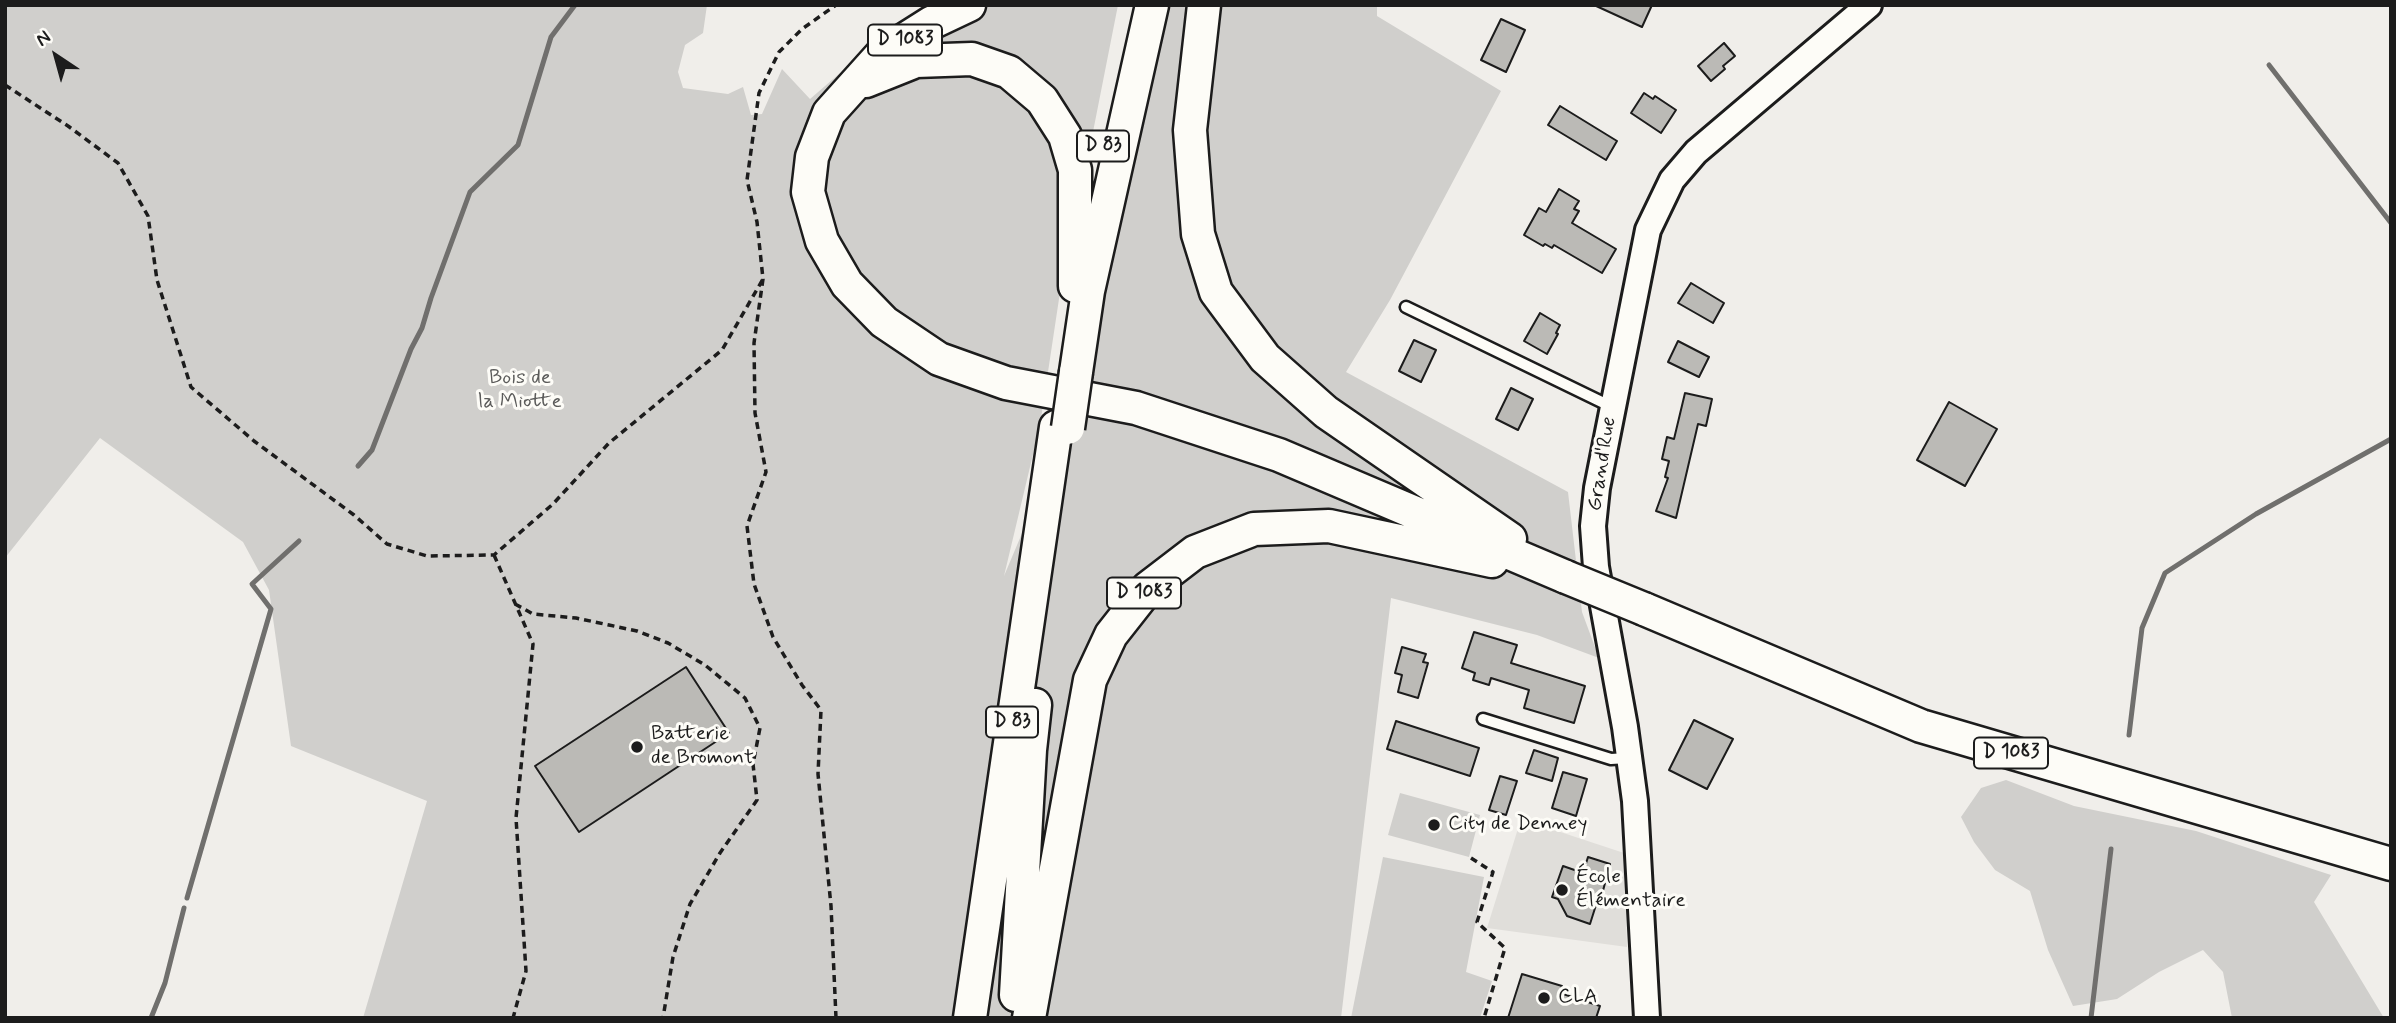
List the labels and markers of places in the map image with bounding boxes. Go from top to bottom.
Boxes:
place label: Batterie de Bromont [651,722,754,772]
marker: Batterie de Bromont [629,739,645,755]
place label: City de Denney [1448,812,1587,838]
marker: City de Denney [1426,817,1442,833]
place label: École Élémentaire [1576,865,1686,915]
marker: École Élémentaire [1554,882,1570,898]
place label: CLA [1558,985,1598,1011]
marker: CLA [1536,990,1552,1006]

